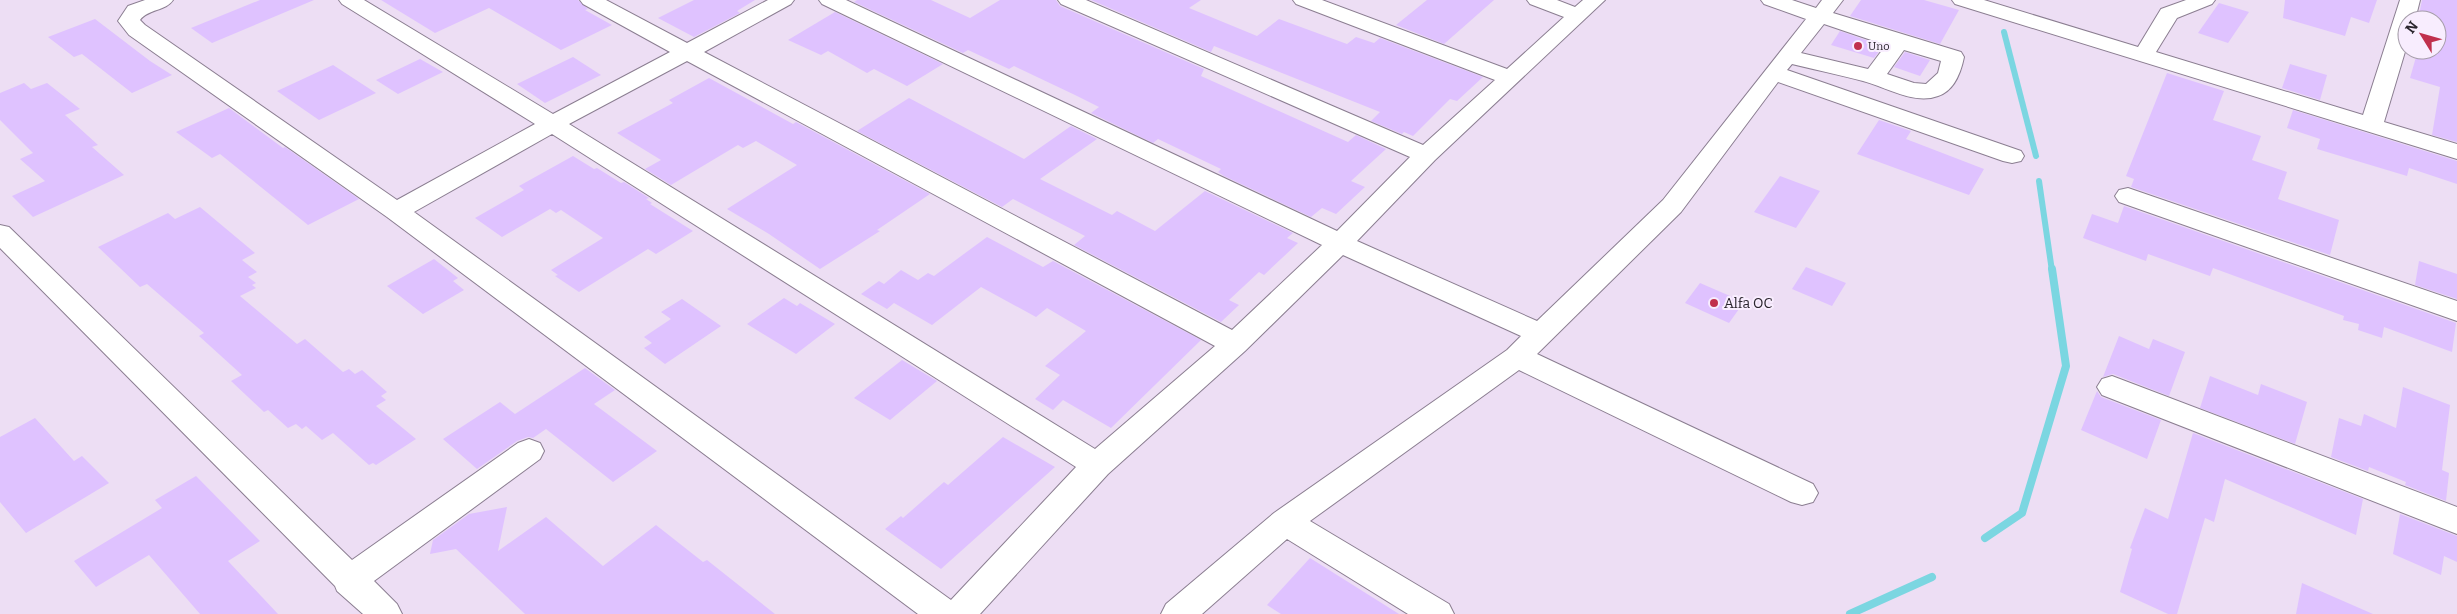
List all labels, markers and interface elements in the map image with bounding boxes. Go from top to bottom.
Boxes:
north arrow [2397,10,2447,60]
text: N [2402,18,2422,37]
marker: Uno [1852,40,1864,52]
place label: Uno [1868,40,1890,53]
place label: Alfa OC [1724,295,1772,312]
marker: Alfa OC [1708,297,1720,309]

